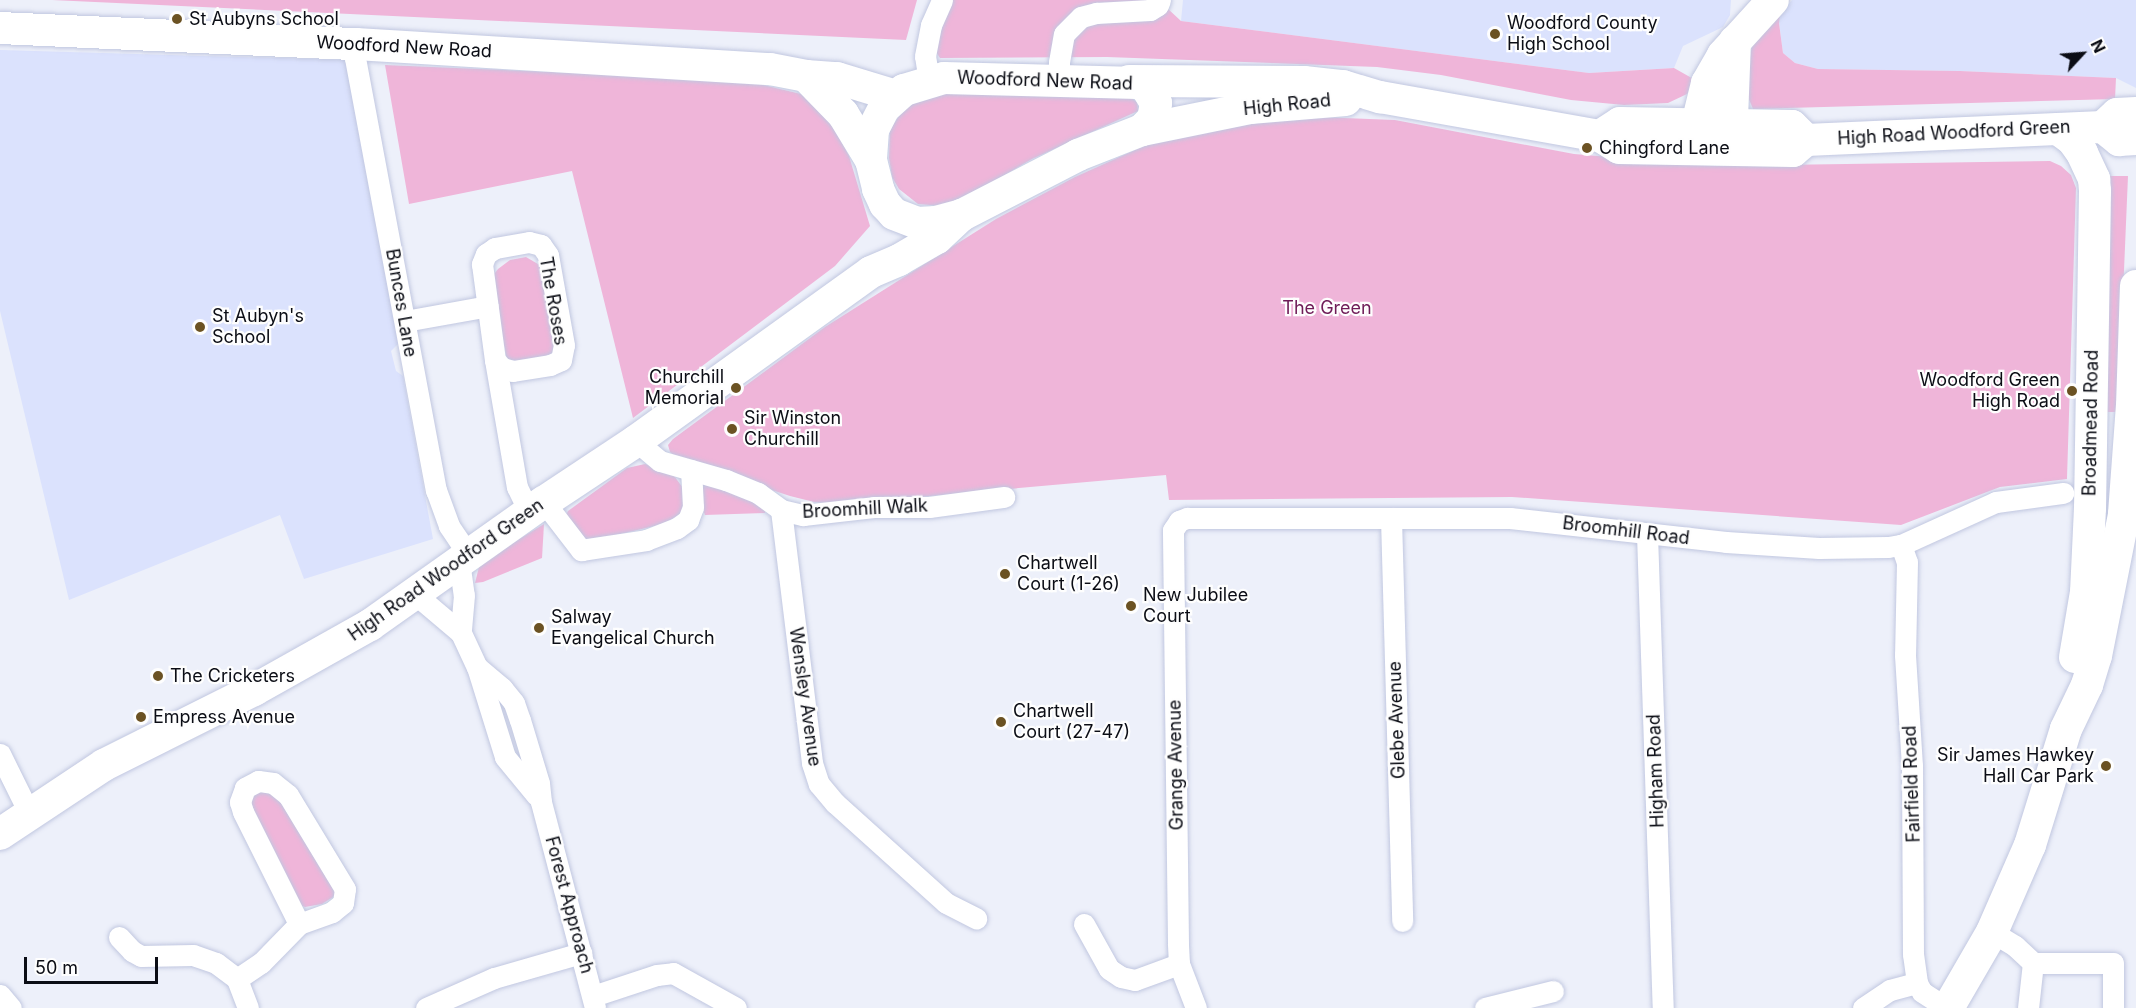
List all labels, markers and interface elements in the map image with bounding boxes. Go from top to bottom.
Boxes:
place label: St Aubyns School [189,8,339,30]
marker: St Aubyns School [170,12,184,26]
place label: Woodford County High School [1507,13,1657,56]
north arrow [2052,24,2112,84]
marker: Woodford County High School [1488,27,1502,41]
street label: Woodford New Road [316,32,492,62]
text: N [2087,36,2110,56]
street label: Woodford New Road [957,67,1133,95]
street label: High Road [1242,90,1332,120]
street label: High Road Woodford Green [1837,116,2071,150]
place label: Chingford Lane [1599,137,1730,159]
marker: Chingford Lane [1580,141,1594,155]
street label: Bunces Lane [381,247,421,359]
street label: The Roses [535,255,571,347]
park label: The Green [1282,297,1372,319]
place label: St Aubyn's School [212,306,304,348]
marker: St Aubyn's School [193,320,207,334]
street label: Broadmead Road [2079,350,2103,496]
place label: Churchill Memorial [645,367,724,410]
place label: Woodford Green High Road [1920,370,2060,412]
marker: Churchill Memorial [729,381,743,395]
marker: Woodford Green High Road [2065,384,2079,398]
place label: Sir Winston Churchill [744,408,841,450]
marker: Sir Winston Churchill [725,422,739,436]
street label: High Road Woodford Green [344,494,548,646]
street label: Broomhill Walk [802,495,928,523]
street label: Broomhill Road [1561,512,1691,550]
place label: Chartwell Court (1-26) [1017,553,1120,596]
marker: Chartwell Court (1-26) [998,567,1012,581]
place label: New Jubilee Court [1143,585,1248,628]
marker: New Jubilee Court [1124,599,1138,613]
place label: Salway Evangelical Church [551,607,715,650]
marker: Salway Evangelical Church [532,621,546,635]
street label: Wensley Avenue [785,626,825,768]
street label: Glebe Avenue [1384,661,1410,779]
place label: The Cricketers [170,665,295,687]
marker: The Cricketers [151,669,165,683]
street label: Grange Avenue [1164,699,1188,831]
place label: Chartwell Court (27-47) [1013,701,1130,744]
place label: Empress Avenue [153,706,295,728]
marker: Empress Avenue [134,710,148,724]
street label: Higham Road [1643,714,1669,828]
marker: Chartwell Court (27-47) [994,715,1008,729]
street label: Fairfield Road [1899,725,1925,843]
place label: Sir James Hawkey Hall Car Park [1937,745,2094,788]
marker: Sir James Hawkey Hall Car Park [2099,759,2113,773]
street label: Forest Approach [540,834,598,976]
scale bar [27,945,160,983]
text: 50 m [35,957,78,978]

